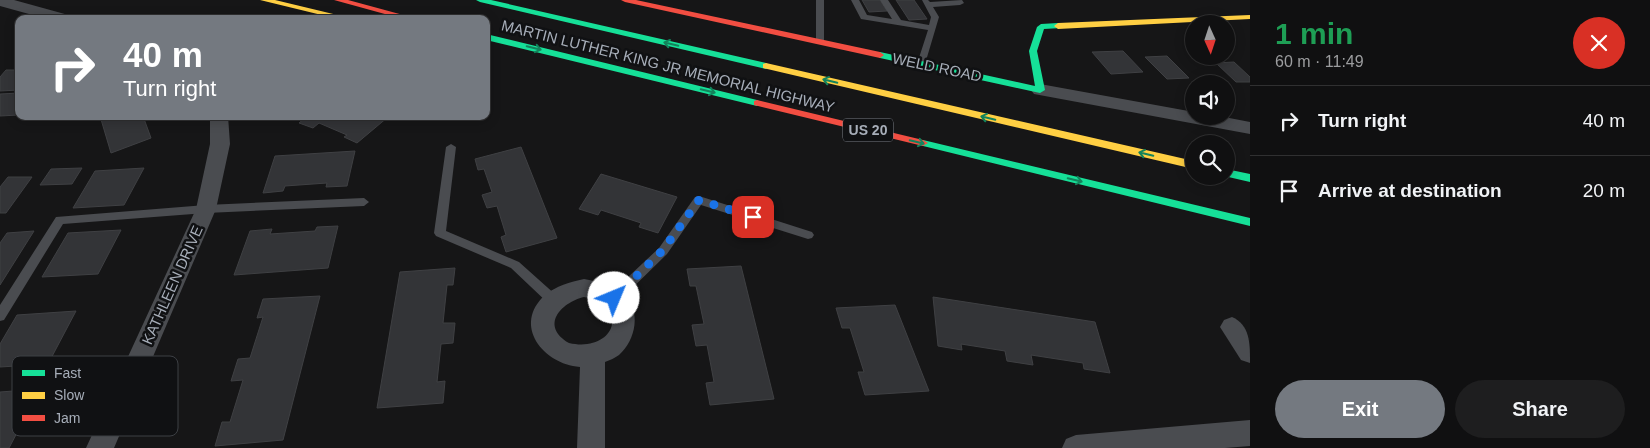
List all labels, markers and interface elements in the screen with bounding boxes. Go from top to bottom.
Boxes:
north arrow [1185,15,1235,65]
map controls [1185,15,1235,185]
street label: MARTIN LUTHER KING JR MEMORIAL HIGHWAY [500,16,836,116]
text: 1 min [1275,17,1353,50]
button: close [1573,17,1625,69]
icon: right [40,35,105,100]
text: 40 m [123,35,203,74]
one-way arrow [664,39,680,48]
one-way arrow [525,44,541,53]
street label: WELD ROAD [891,49,983,85]
text: 60 m · 11:49 [1275,53,1364,70]
button: sound [1185,75,1235,125]
text: Turn right [123,76,216,101]
one-way arrow [822,76,838,85]
one-way arrow [700,87,716,97]
icon: right [1275,107,1303,135]
text: Turn right [1318,110,1406,131]
text: 40 m [1583,110,1625,131]
one-way arrow [980,112,996,122]
road number: US 20 [843,118,893,142]
button: search [1185,135,1235,185]
one-way arrow [909,138,925,147]
one-way arrow [1139,149,1155,158]
one-way arrow [1067,176,1083,185]
icon: arrive [1275,177,1303,205]
text: Arrive at destination [1318,180,1502,201]
text: 20 m [1583,180,1625,201]
pin [732,196,774,238]
icon: arrive [739,203,767,231]
street label: KATHLEEN DRIVE [138,223,206,347]
position arrow [587,271,639,323]
legend [12,356,178,436]
text: Fast [54,365,81,381]
button: Exit [1275,380,1445,438]
button: Share [1455,380,1625,438]
text: Slow [54,387,85,403]
text: Jam [54,410,80,426]

